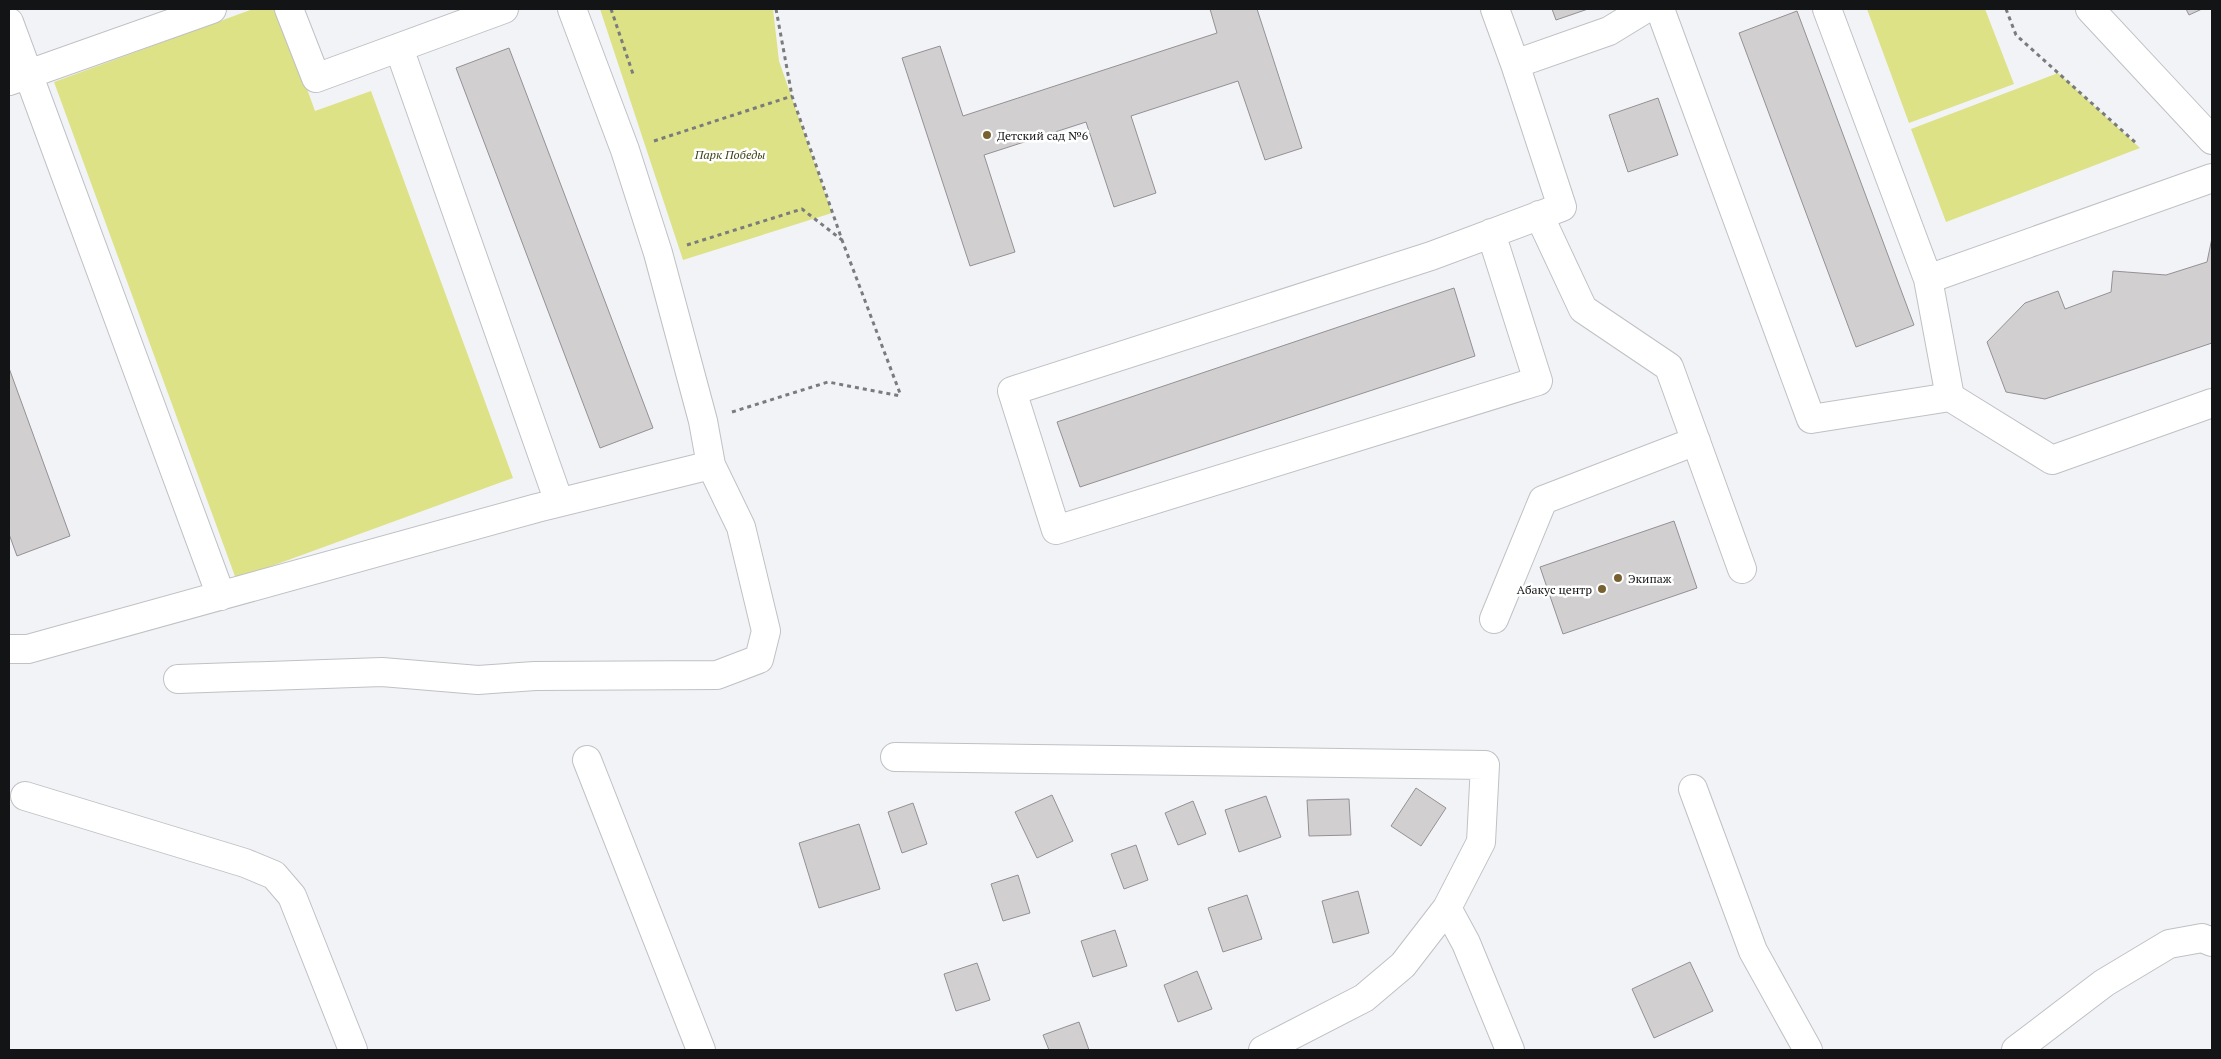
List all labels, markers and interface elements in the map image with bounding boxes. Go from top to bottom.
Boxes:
place label: Детский сад №6 [997,128,1089,143]
marker: Детский сад №6 [981,129,993,141]
park label: Парк Победы [694,147,765,162]
place label: Экипаж [1628,571,1672,586]
marker: Экипаж [1612,572,1624,584]
place label: Абакус центр [1517,582,1592,597]
marker: Абакус центр [1596,583,1608,595]

